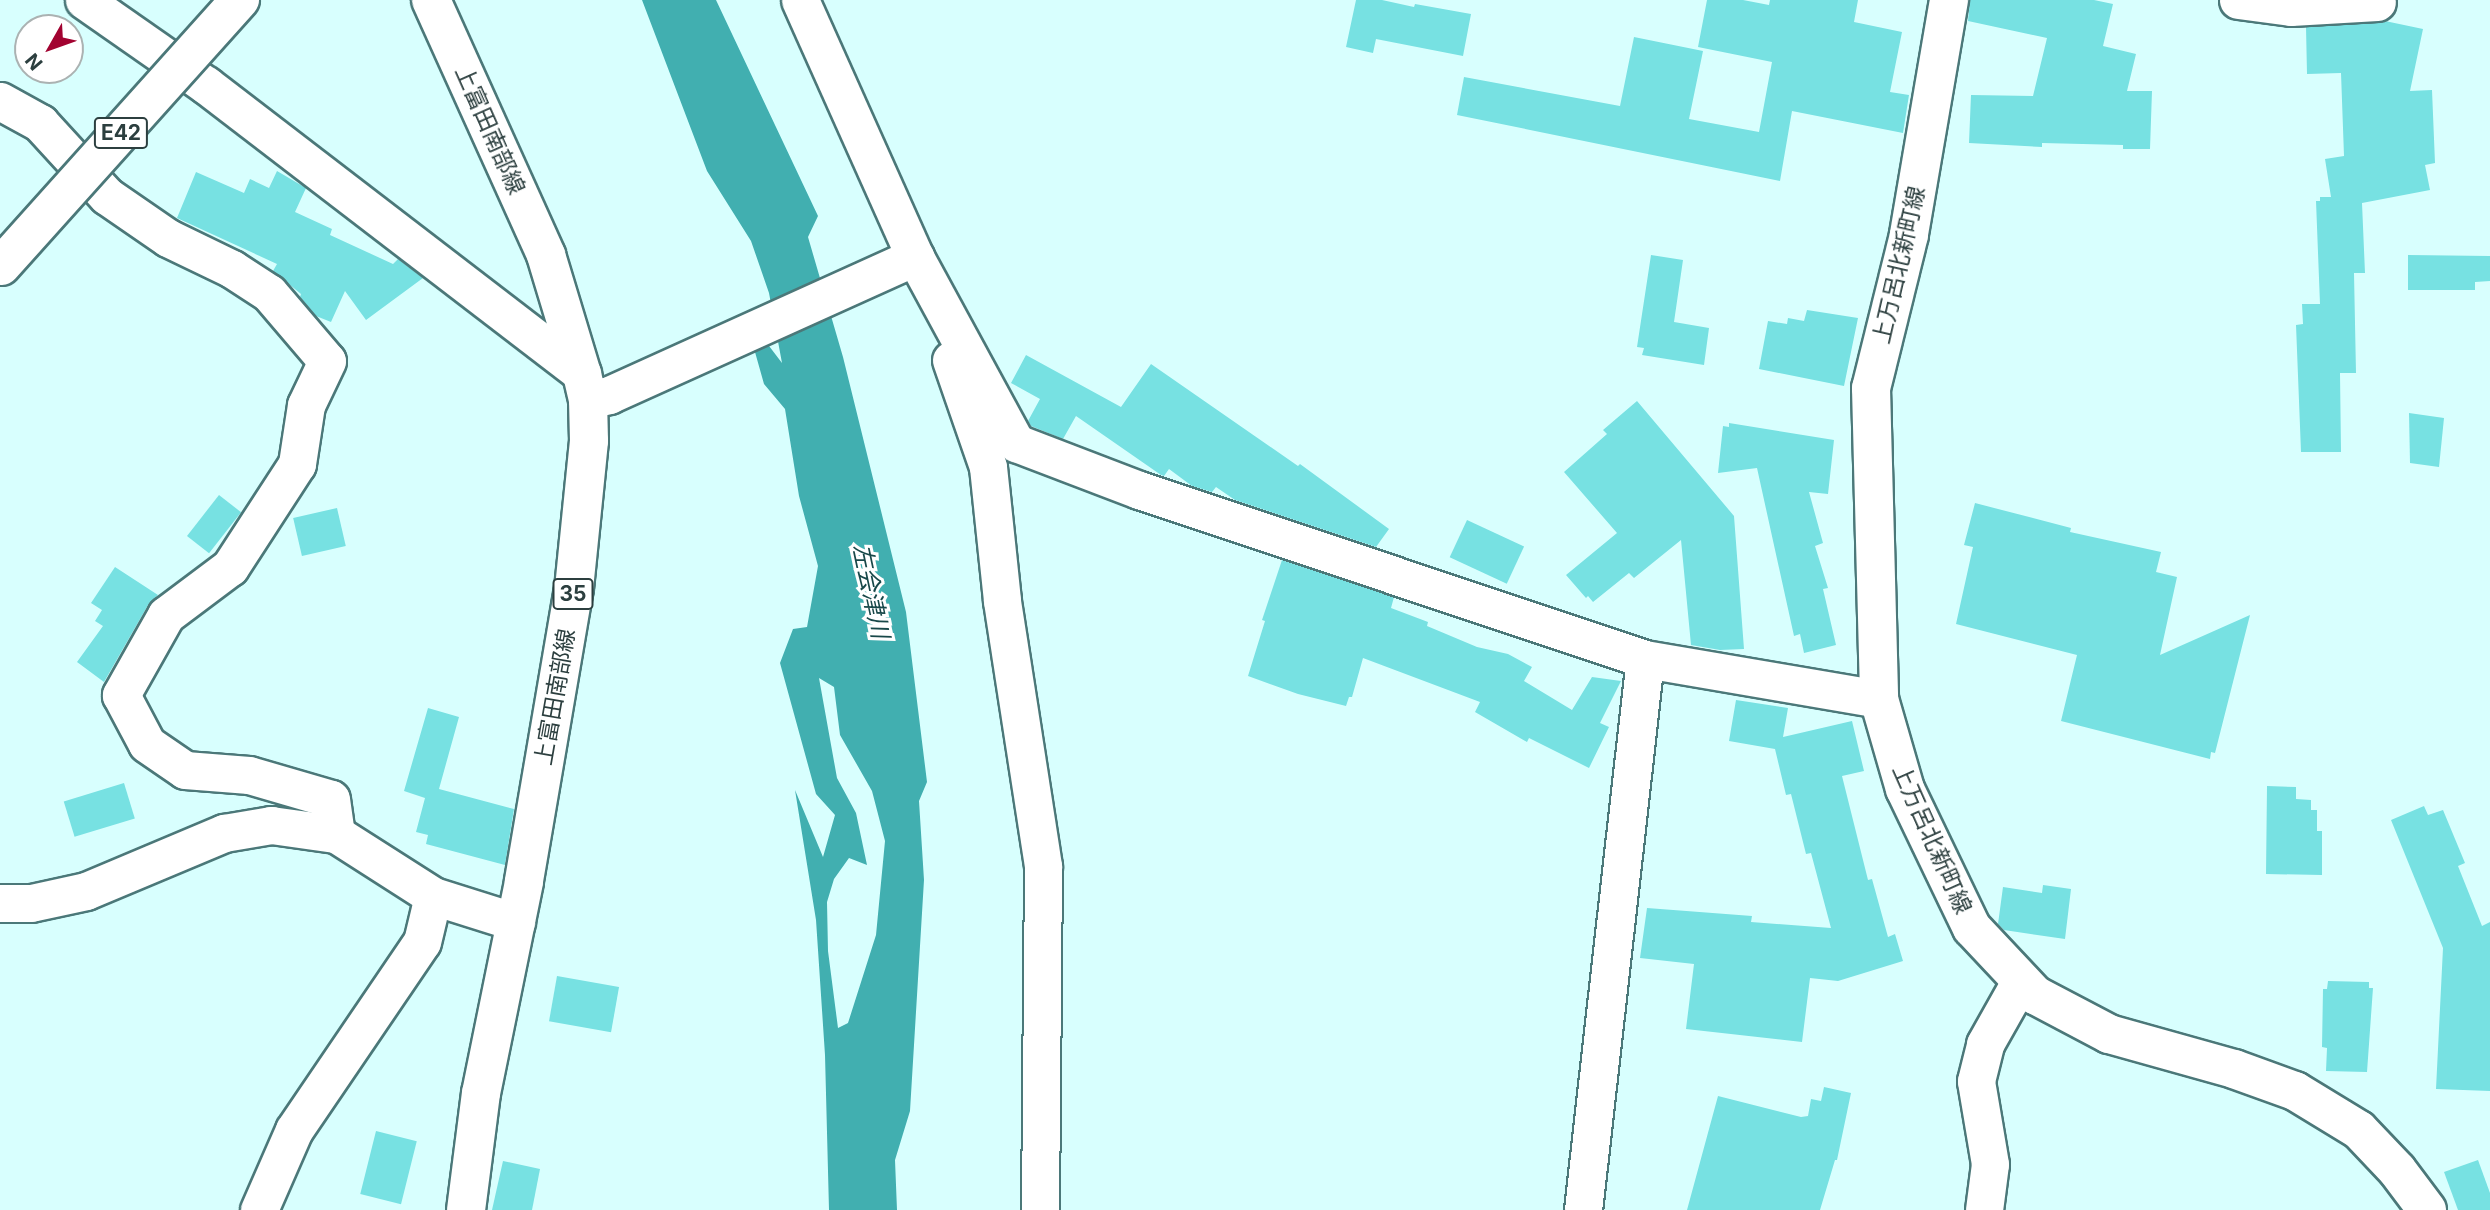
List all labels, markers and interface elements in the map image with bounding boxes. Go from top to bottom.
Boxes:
north arrow [14,14,84,84]
text: N [21,49,48,74]
street label: 上富田南部線 [449,61,531,199]
road number: E42 [93,116,149,150]
street label: 上万呂北新町線 [1867,183,1931,347]
water label: 左会津川 [847,541,895,641]
road number: 35 [552,576,594,612]
street label: 上富田南部線 [529,627,581,767]
street label: 上万呂北新町線 [1887,760,1977,918]

